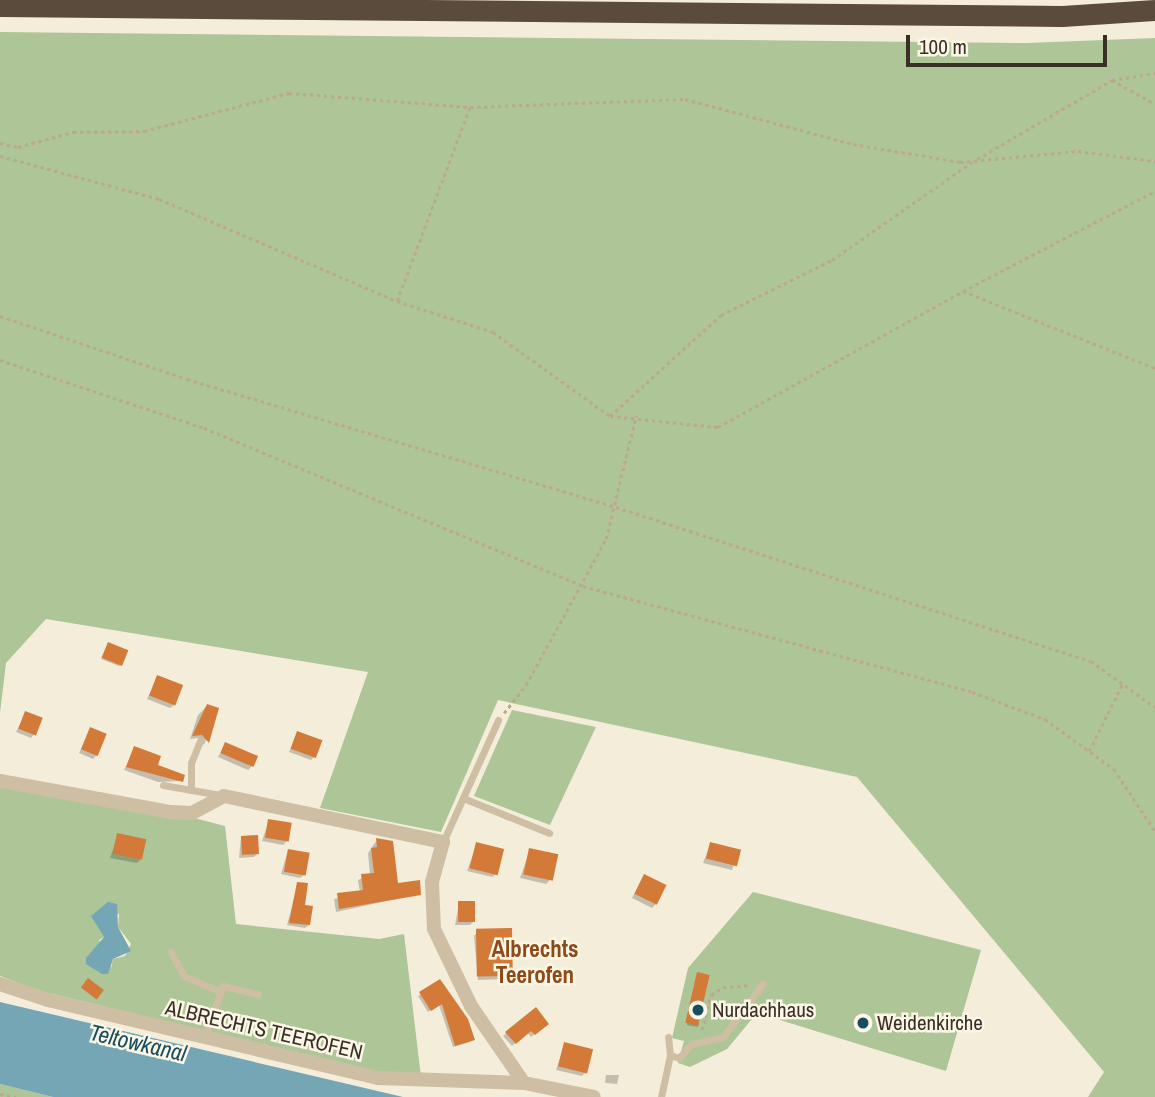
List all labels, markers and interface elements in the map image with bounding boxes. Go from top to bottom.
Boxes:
scale bar [910,21,1111,65]
text: 100 m [919,32,967,61]
district label: Albrechts Teerofen [492,935,578,989]
street label: ALBRECHTS TEEROFEN [163,995,365,1065]
place label: Nurdachhaus [712,997,814,1023]
marker: Nurdachhaus [690,1002,706,1018]
place label: Weidenkirche [877,1010,983,1036]
marker: Weidenkirche [855,1015,871,1031]
water label: Teltowkanal [87,1019,189,1067]

